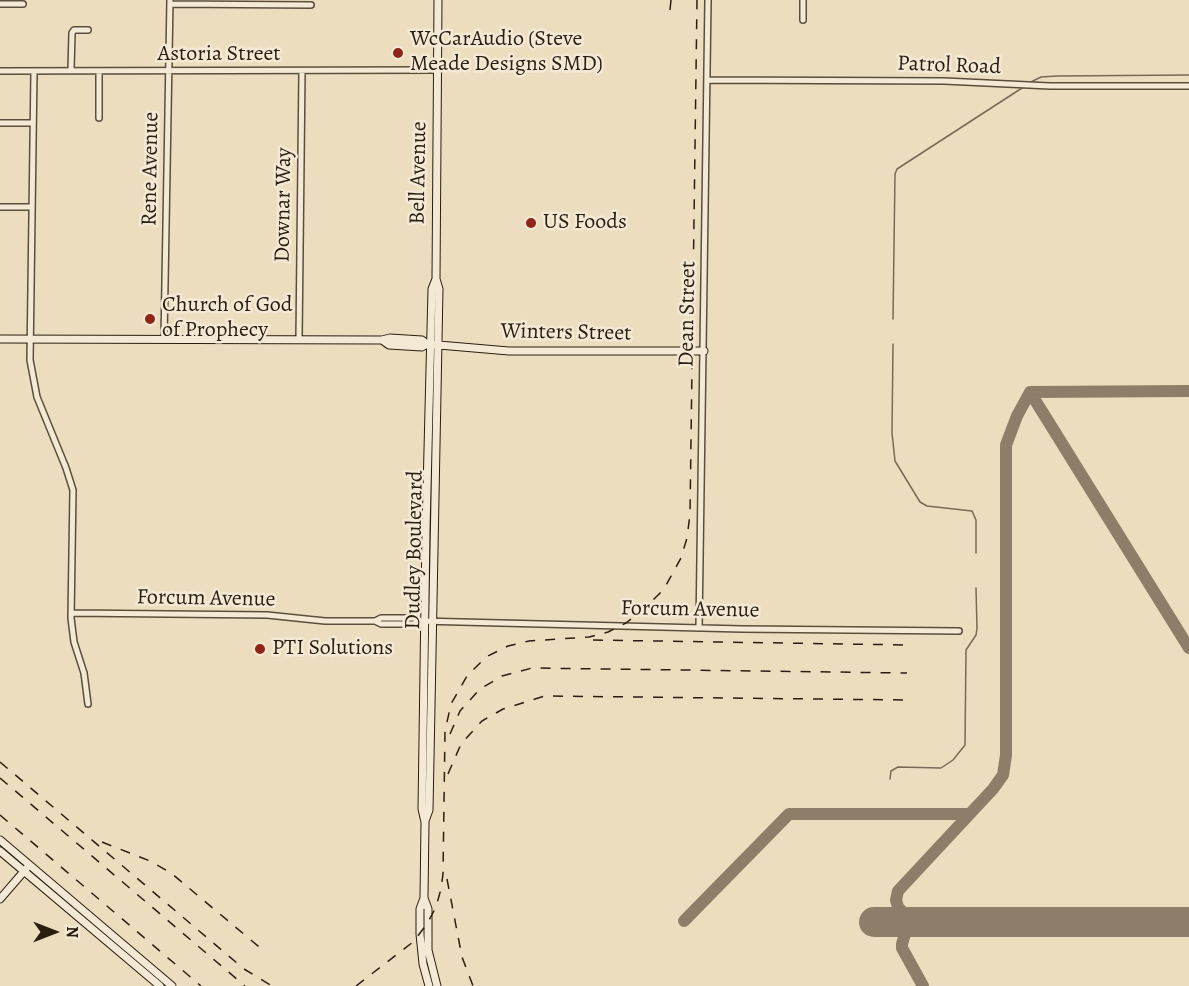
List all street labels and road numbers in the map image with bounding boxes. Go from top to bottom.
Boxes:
street label: Astoria Street [157,42,281,68]
street label: Patrol Road [897,51,1001,81]
street label: Rene Avenue [137,112,165,226]
street label: Bell Avenue [405,121,433,225]
street label: Downar Way [270,147,298,263]
street label: Dean Street [674,261,702,367]
street label: Winters Street [500,319,632,347]
street label: Dudley Boulevard [400,470,430,630]
street label: Forcum Avenue [136,585,276,613]
street label: Forcum Avenue [620,596,760,624]

